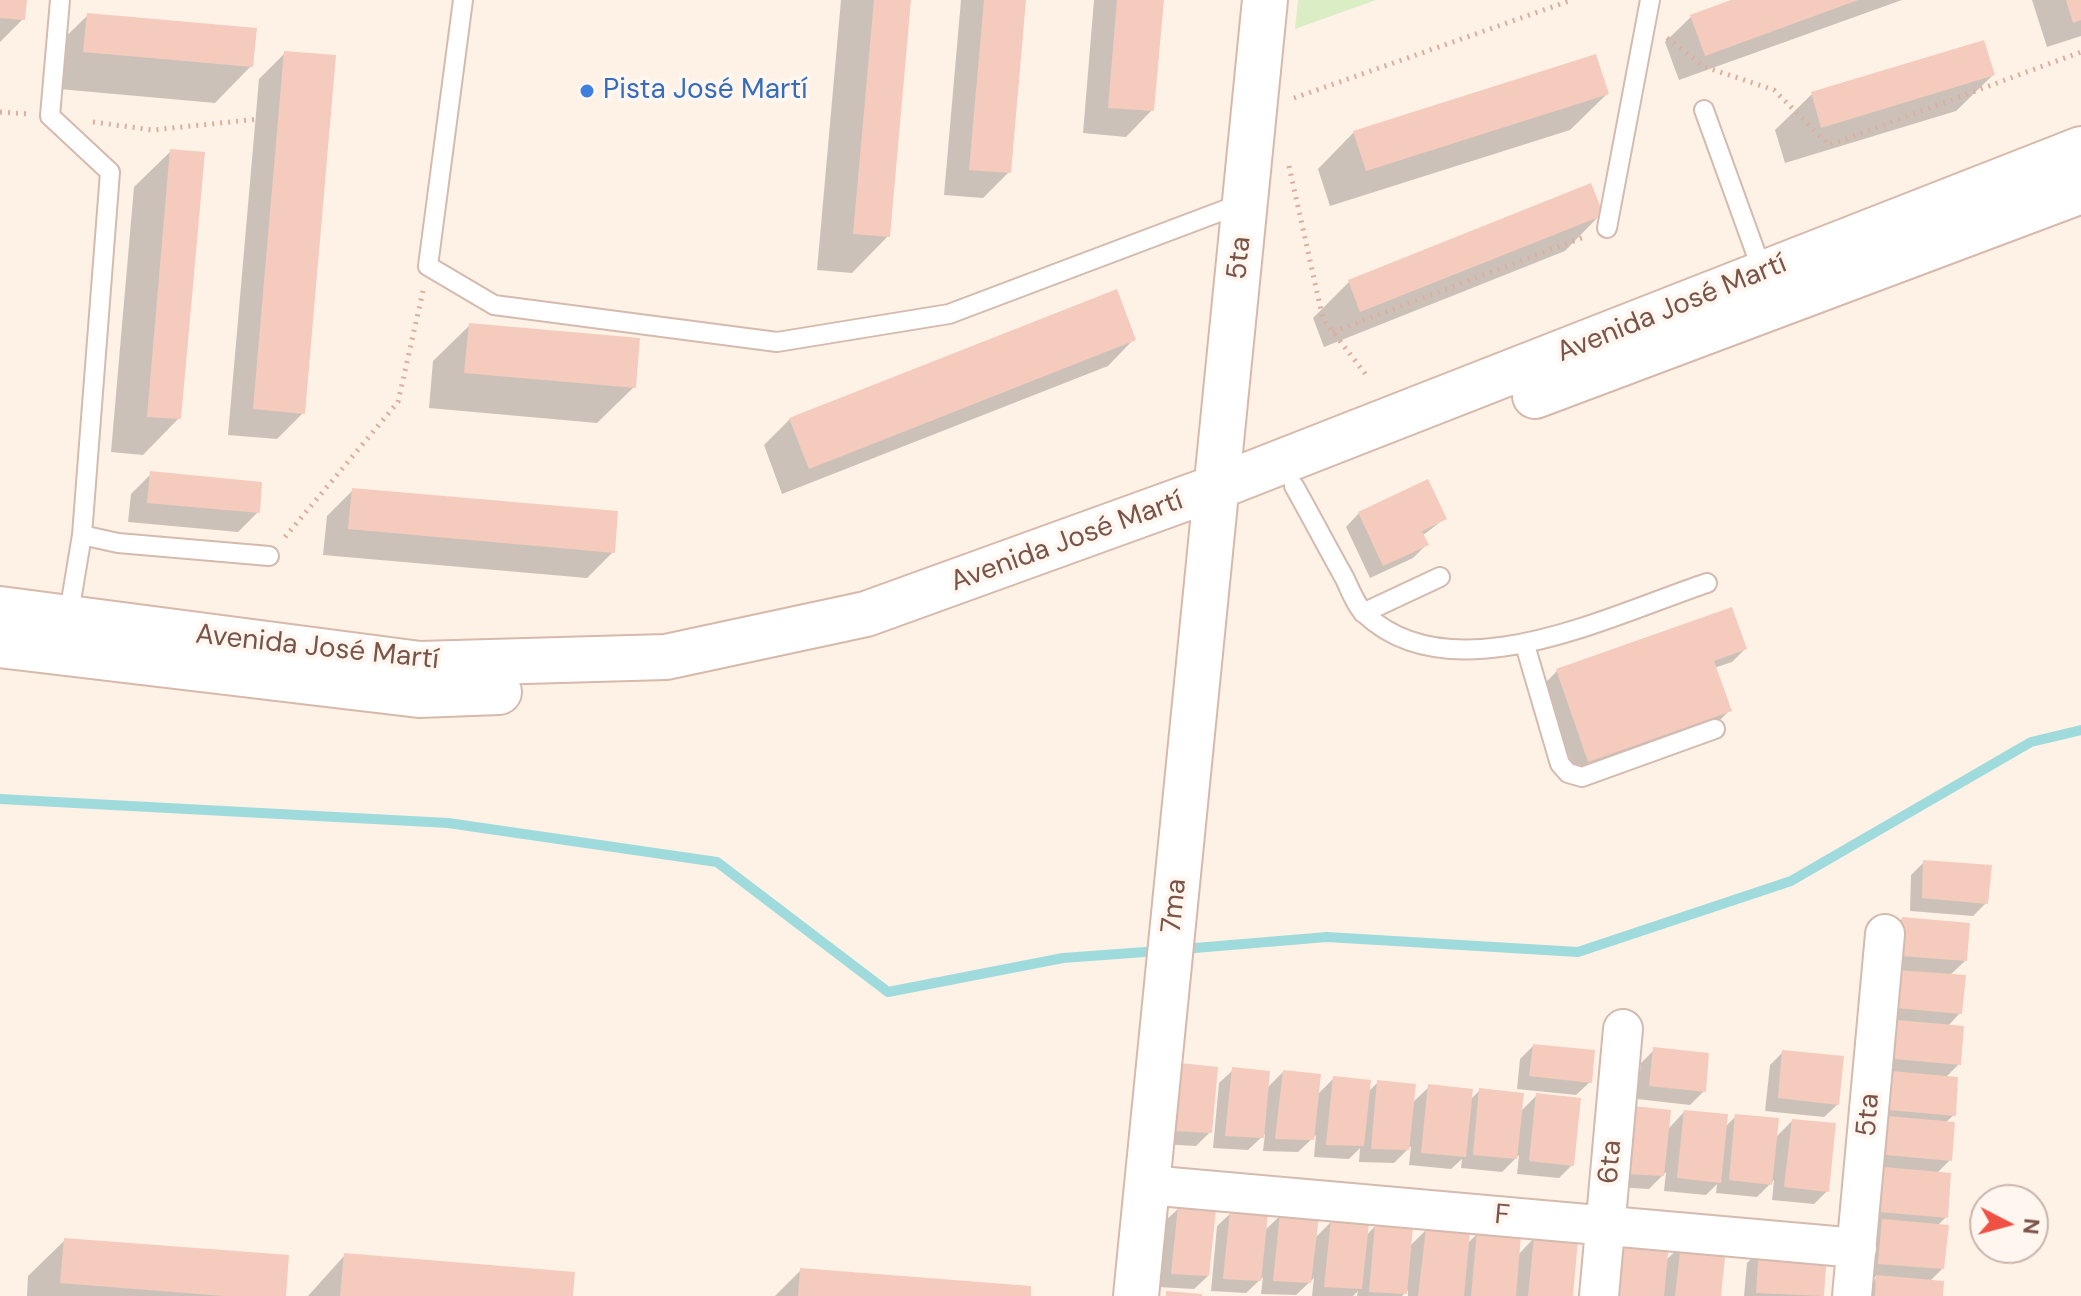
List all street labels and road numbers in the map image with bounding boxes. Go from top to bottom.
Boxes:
street label: 5ta [1221,235,1259,281]
street label: Avenida José Martí [1552,248,1792,370]
street label: Avenida José Martí [946,484,1188,600]
street label: Avenida José Martí [194,619,440,677]
street label: 7ma [1155,877,1195,935]
street label: 5ta [1850,1092,1888,1138]
street label: 6ta [1592,1139,1630,1185]
street label: F [1493,1199,1511,1233]

